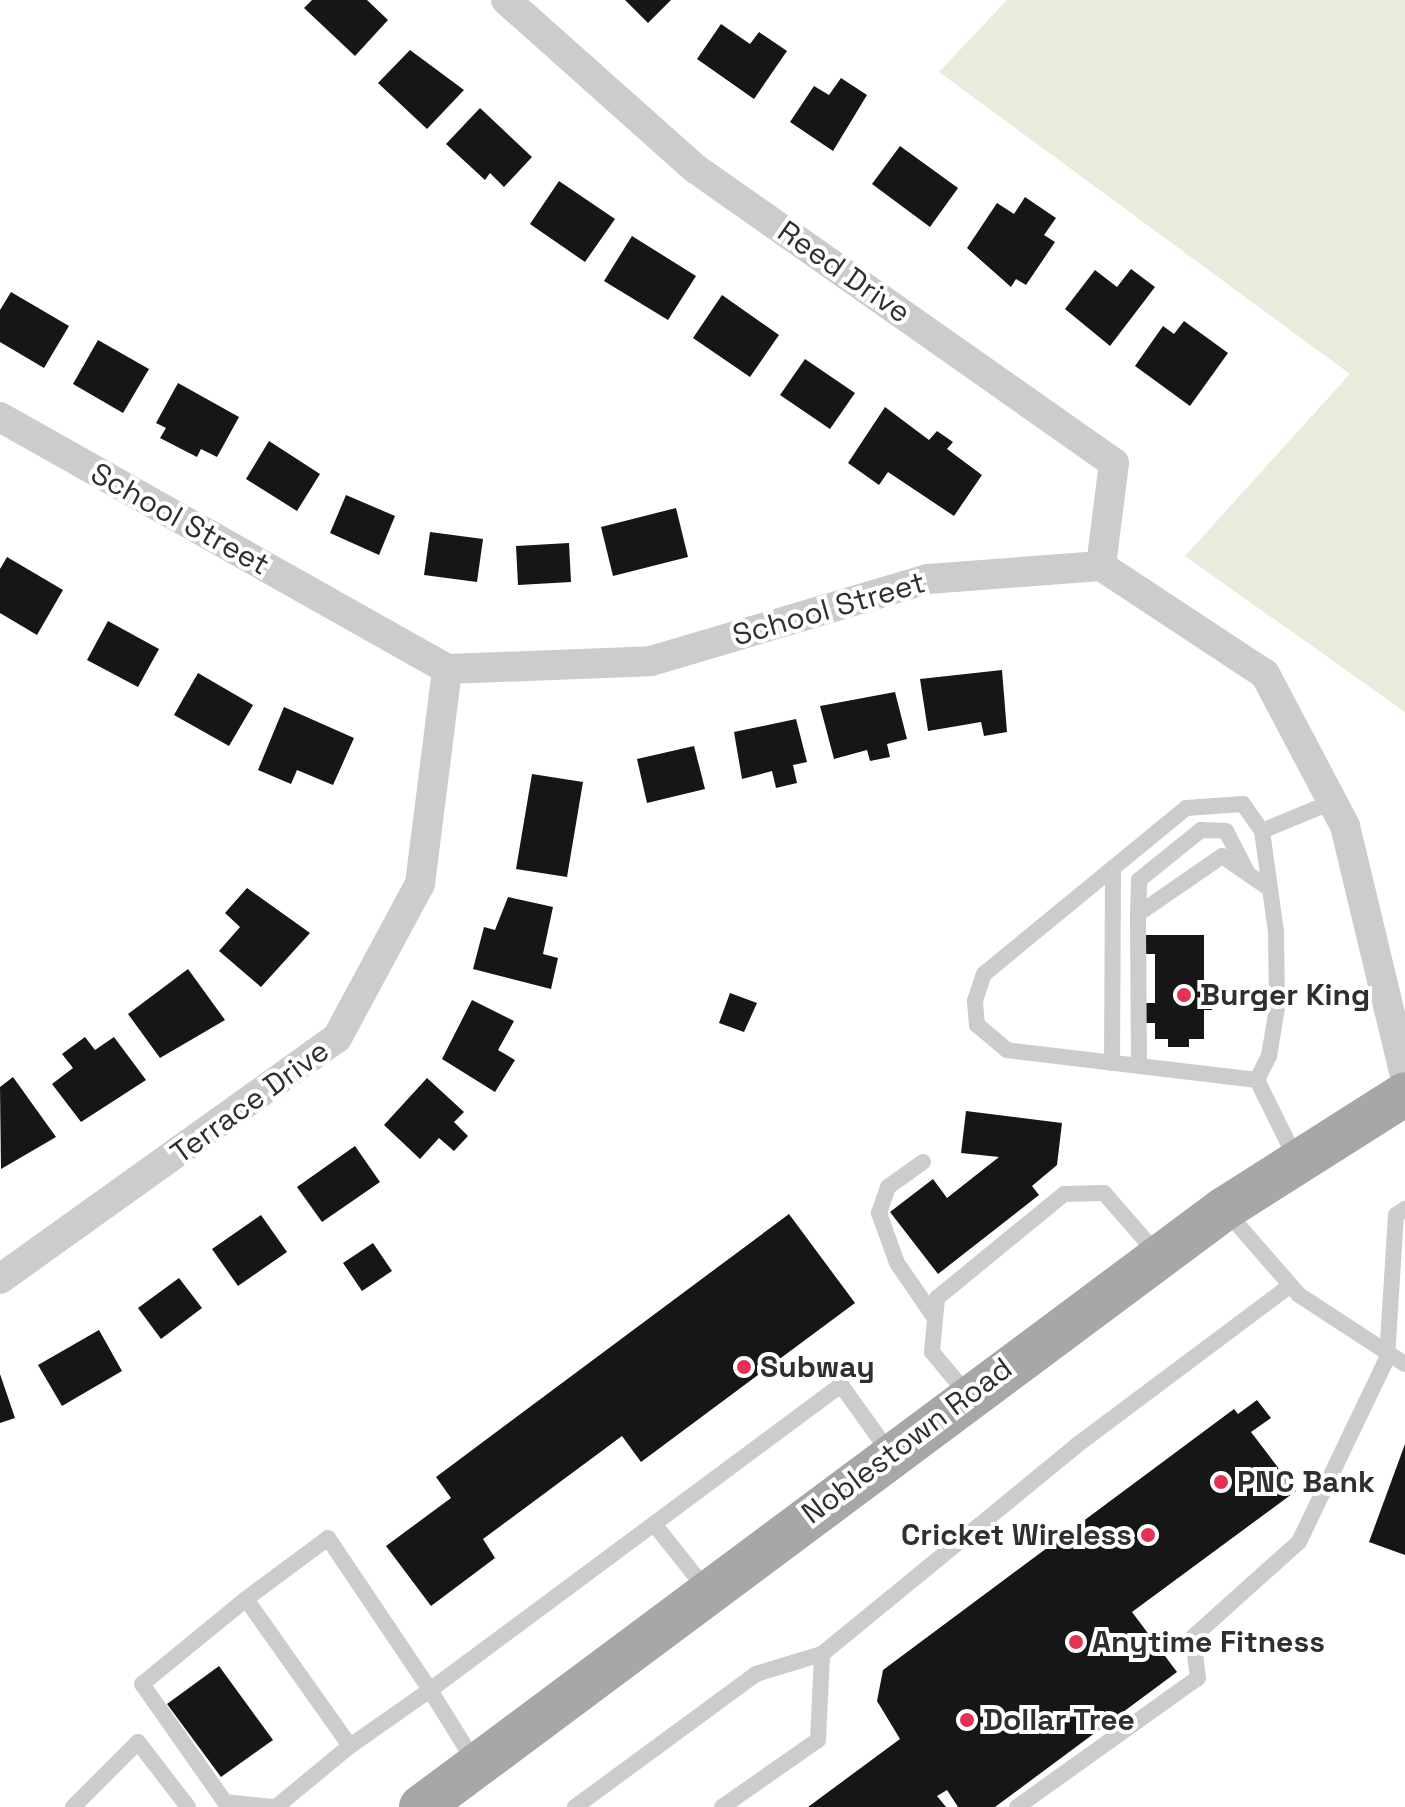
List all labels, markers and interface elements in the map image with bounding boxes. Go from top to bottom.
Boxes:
street label: Reed Drive [771,213,917,331]
street label: School Street [84,455,276,583]
street label: School Street [729,564,929,654]
place label: Burger King [1200,977,1370,1013]
marker: Burger King [1175,986,1193,1004]
street label: Terrace Drive [164,1033,336,1171]
place label: Subway [760,1349,875,1385]
street label: Noblestown Road [795,1350,1019,1532]
marker: Subway [735,1358,753,1376]
place label: PNC Bank [1237,1464,1375,1500]
marker: PNC Bank [1212,1473,1230,1491]
place label: Cricket Wireless [901,1517,1132,1553]
marker: Cricket Wireless [1139,1526,1157,1544]
place label: Anytime Fitness [1092,1624,1325,1660]
marker: Anytime Fitness [1067,1633,1085,1651]
place label: Dollar Tree [983,1702,1136,1738]
marker: Dollar Tree [958,1711,976,1729]

